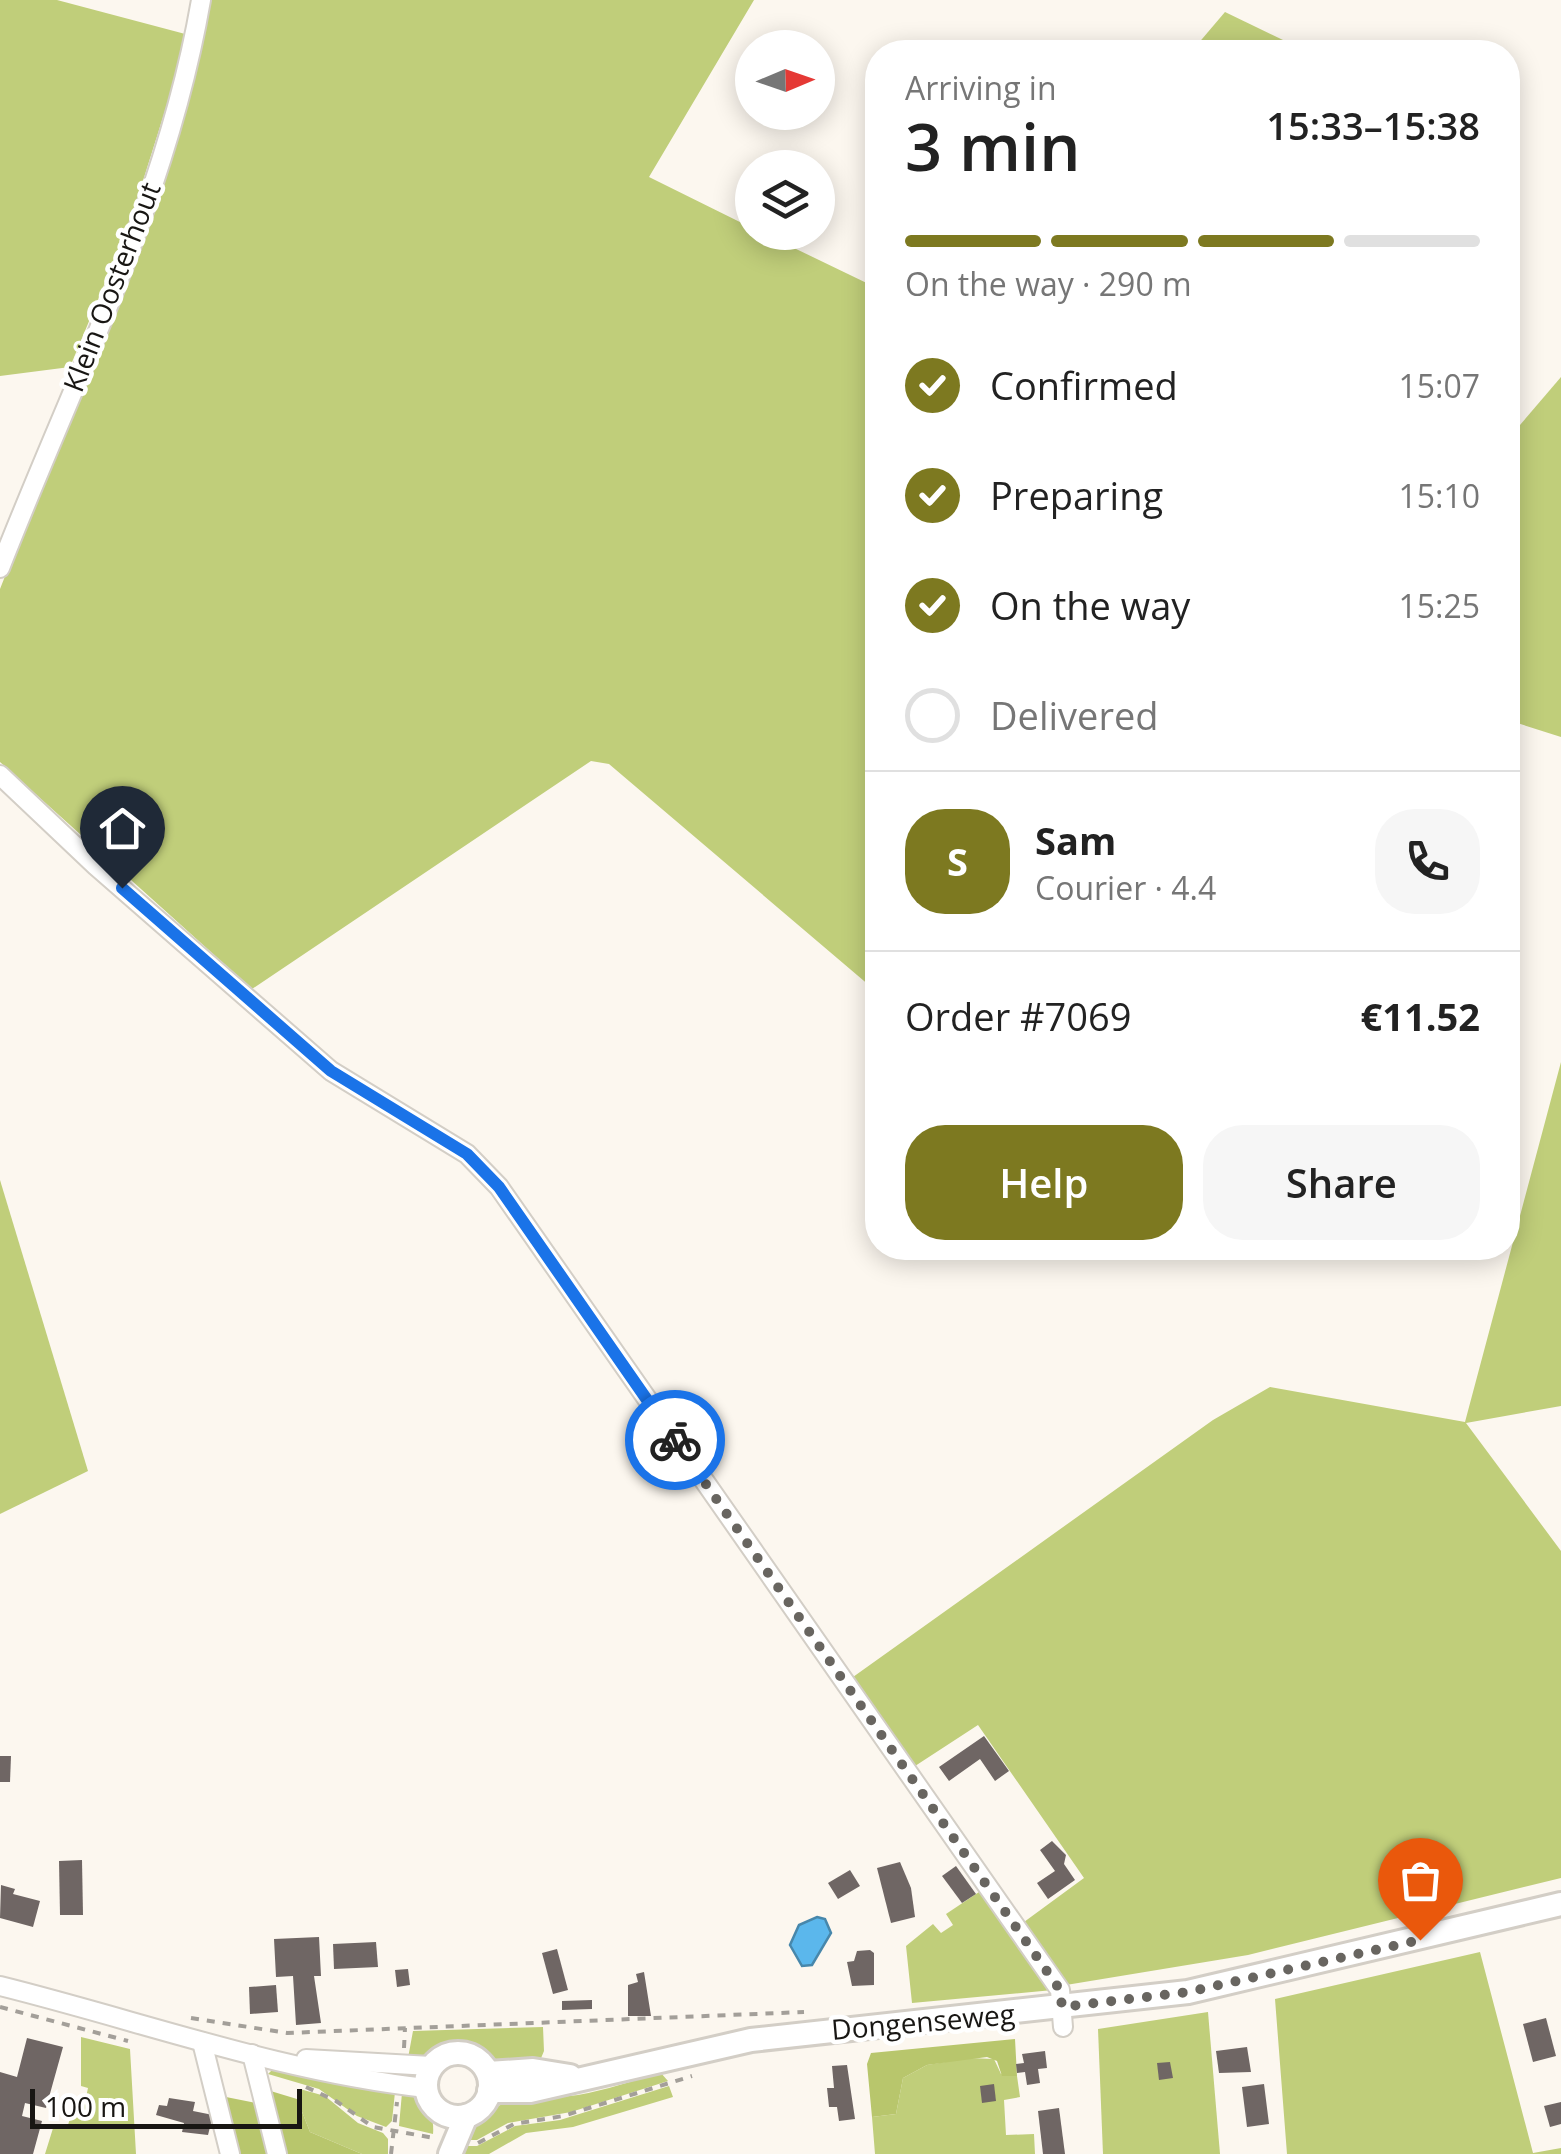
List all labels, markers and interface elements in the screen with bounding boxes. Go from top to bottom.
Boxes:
north arrow [735,30,835,130]
map controls [735,30,835,250]
text: Arriving in [905,66,1057,109]
text: 15:33–15:38 [1266,99,1480,151]
text: 3 min [905,102,1080,190]
button: layers [735,150,835,250]
street label: Klein Oosterhout [54,176,169,397]
text: On the way · 290 m [905,262,1192,305]
icon: check [905,358,960,413]
text: Confirmed [990,359,1178,411]
text: 15:07 [1398,364,1480,407]
icon: check [905,468,960,523]
text: Preparing [990,469,1163,521]
text: 15:10 [1398,474,1480,517]
icon: check [905,578,960,633]
text: On the way [990,579,1190,631]
text: 15:25 [1398,584,1480,627]
text: Delivered [990,689,1159,741]
pin [80,786,165,889]
icon: home [95,801,150,856]
button: phone [1375,809,1480,914]
text: Sam [1035,814,1116,866]
text: S [947,835,968,887]
text: Courier · 4.4 [1035,866,1216,909]
text: Order #7069 [905,990,1132,1042]
text: €11.52 [1361,990,1480,1042]
button: Help [905,1125,1183,1240]
button: Share [1203,1125,1480,1240]
courier [625,1390,725,1490]
icon: bike [648,1413,703,1468]
pin [1378,1838,1463,1941]
icon: bag [1393,1853,1448,1908]
street label: Dongenseweg [830,1994,1016,2048]
scale bar [30,2084,302,2128]
text: 100 m [45,2087,126,2125]

